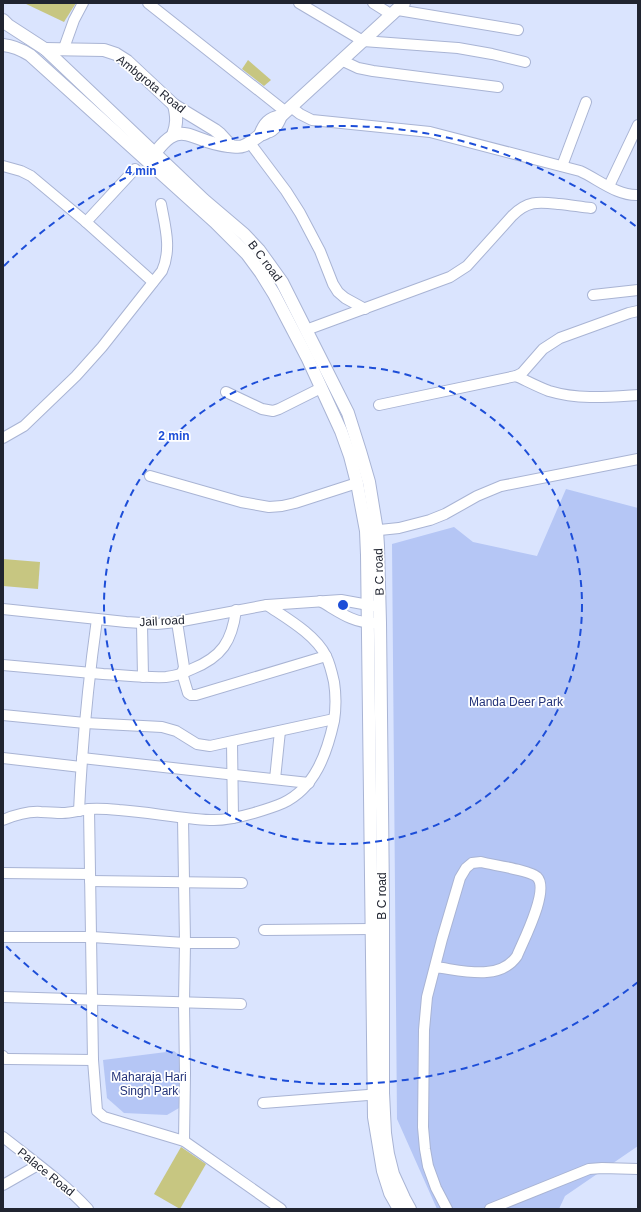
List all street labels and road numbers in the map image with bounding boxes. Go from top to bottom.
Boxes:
street label: Ambgrota Road [114,52,188,116]
street label: B C road [245,238,285,284]
street label: B C road [371,548,387,596]
street label: Jail road [139,613,185,629]
street label: B C road [375,872,389,920]
street label: Palace Road [15,1145,77,1199]

